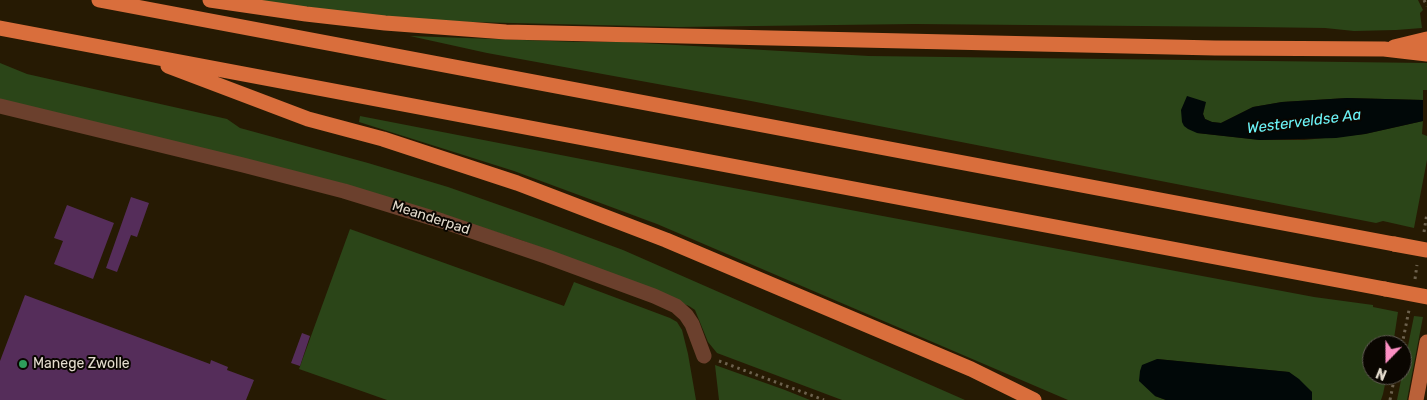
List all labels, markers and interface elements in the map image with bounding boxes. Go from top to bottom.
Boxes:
water label: Westerveldse Aa [1246,106,1362,138]
street label: Meanderpad [390,197,472,239]
north arrow [1362,335,1412,385]
place label: Manege Zwolle [33,356,130,372]
marker: Manege Zwolle [17,358,29,370]
text: N [1374,364,1389,383]

